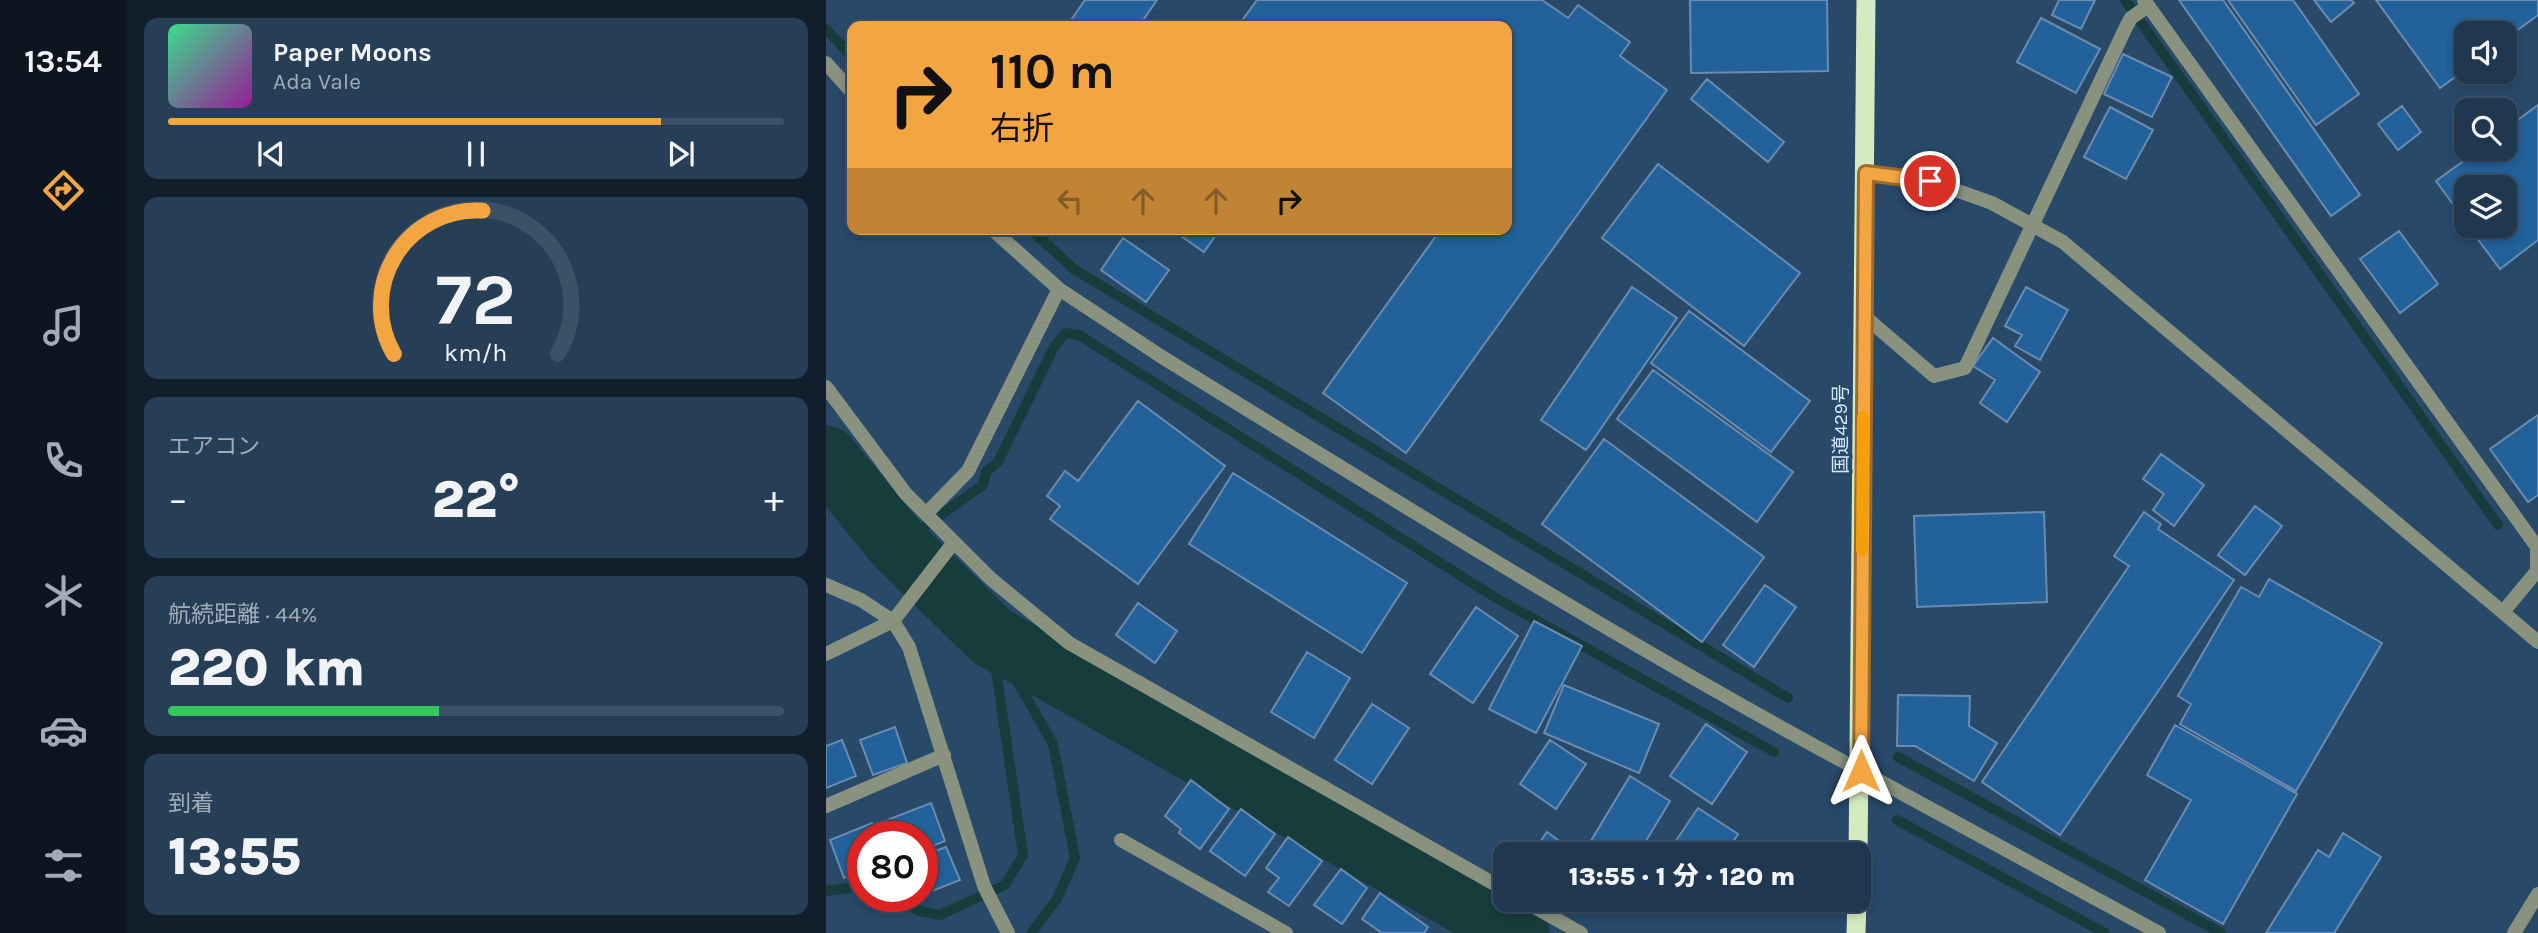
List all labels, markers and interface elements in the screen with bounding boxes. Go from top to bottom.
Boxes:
map controls [2454,21,2517,238]
button: sound [2454,21,2517,84]
text: Paper Moons [273,37,432,68]
text: 13:54 [24,43,102,80]
text: 110 m [990,43,1115,100]
icon: right [875,49,966,140]
text: Ada Vale [273,68,361,95]
button: search [2454,98,2517,161]
text: 右折 [990,110,1054,147]
icon: previous [252,135,290,173]
icon: pause [457,135,495,173]
icon: next [662,135,700,173]
pin [1900,151,1960,211]
icon: arrive [1911,162,1949,200]
icon: directions [39,166,88,215]
button: layers [2454,175,2517,238]
icon: left [1051,182,1089,220]
icon: ahead [1124,182,1162,220]
icon: ahead [1197,182,1235,220]
icon: right [1270,182,1308,220]
text: 72 [436,257,516,342]
icon: music [39,301,88,350]
text: km/h [444,338,508,367]
street label: 国道429号 [1830,384,1852,474]
text: エアコン [168,433,260,460]
icon: phone [39,436,88,485]
text: 22° [432,469,520,530]
text: − [168,477,188,522]
text: + [764,477,784,522]
icon: climate [39,571,88,620]
text: 航続距離 · 44% [168,601,317,628]
text: 220 km [168,637,365,698]
icon: car [39,706,88,755]
position arrow [1824,734,1898,808]
text: 到着 [168,790,214,817]
speed limit sign: 80 [847,821,938,912]
text: 13:55 [168,826,301,887]
icon: filters [39,841,88,890]
text: 13:55 · 1 分 · 120 m [1569,861,1795,892]

